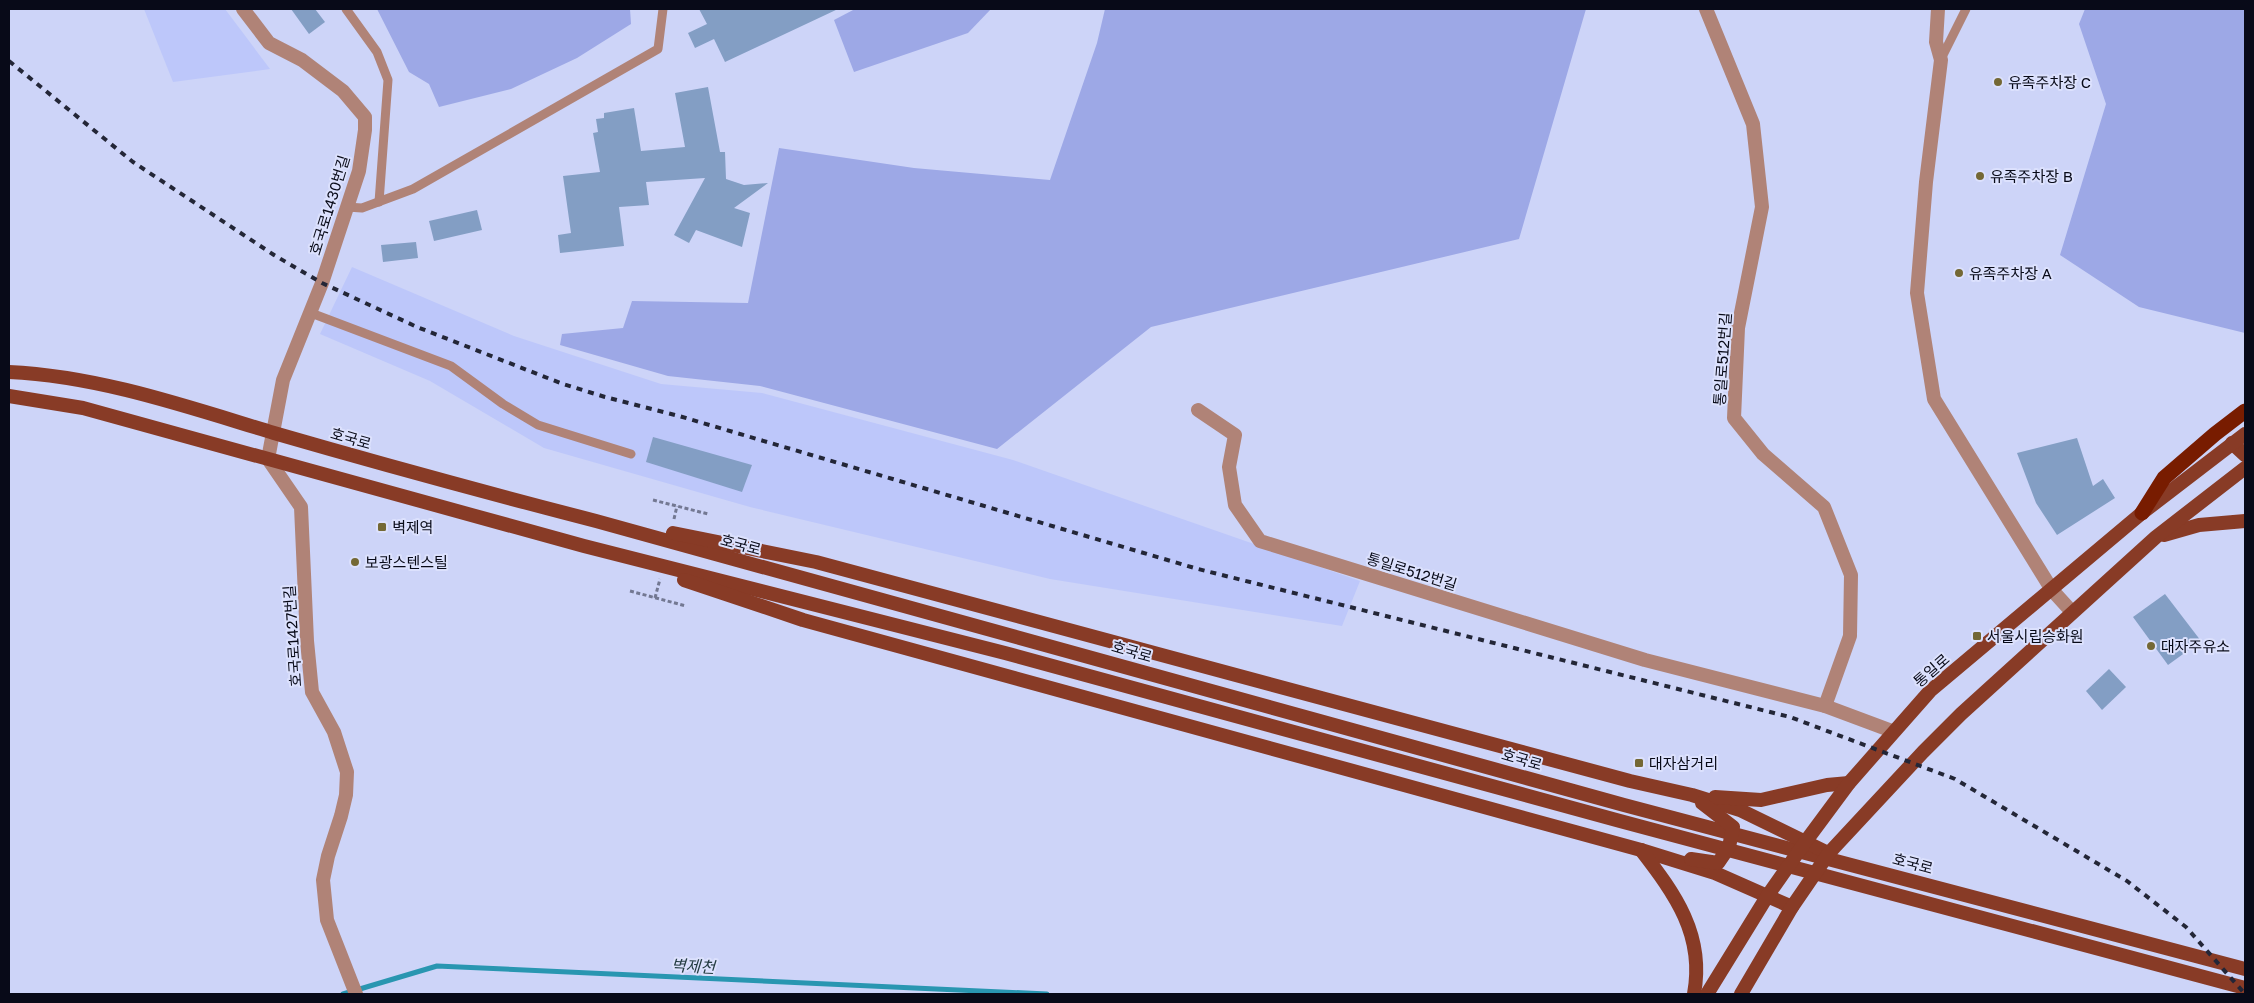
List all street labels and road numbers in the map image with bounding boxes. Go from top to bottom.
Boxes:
street label: 호국로1430번길 [305,153,353,257]
street label: 통일로512번길 [1710,312,1734,406]
street label: 호국로 [329,424,373,452]
street label: 호국로 [719,530,763,558]
street label: 통일로512번길 [1365,549,1459,593]
street label: 호국로1427번길 [279,584,305,688]
street label: 호국로 [1110,637,1154,665]
street label: 통일로 [1909,650,1953,690]
street label: 호국로 [1500,745,1544,773]
street label: 호국로 [1891,849,1935,877]

